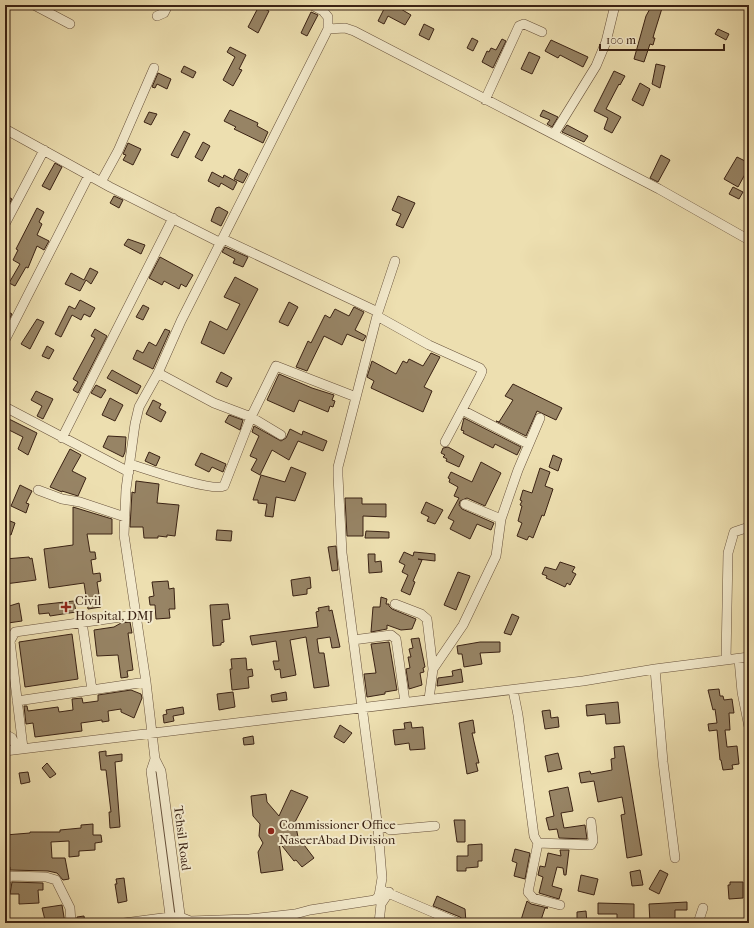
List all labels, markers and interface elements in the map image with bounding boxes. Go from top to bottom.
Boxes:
scale bar [600,26,724,52]
text: 100 m [606,33,636,47]
place label: Civil Hospital, DMJ [75,593,154,623]
marker: Civil Hospital, DMJ [60,601,72,613]
street label: Tehsil Road [171,805,194,872]
place label: Commissioner Office NaseerAbad Division [279,817,396,847]
marker: Commissioner Office NaseerAbad Division [266,826,276,836]

